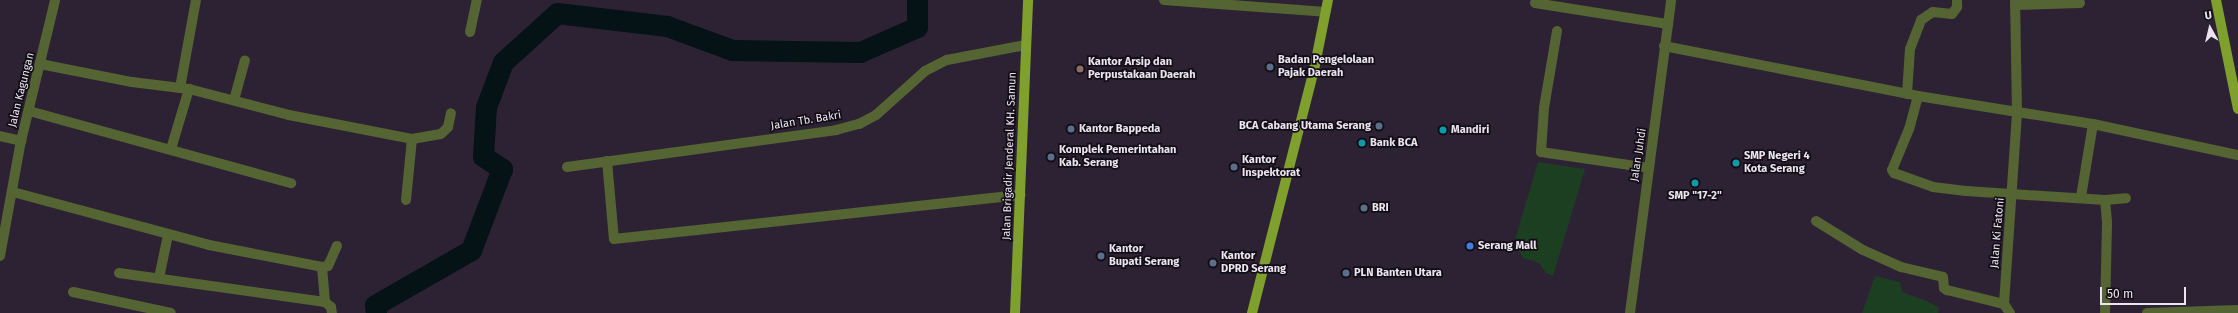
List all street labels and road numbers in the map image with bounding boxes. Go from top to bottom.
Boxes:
street label: Jalan Kagungan [6,51,38,129]
street label: Jalan Brigadir Jenderal KH. Samun [1000,72,1020,240]
street label: Jalan Tb. Bakri [770,109,842,133]
street label: Jalan Juhdi [1628,127,1650,183]
street label: Jalan Ki Fatoni [1988,197,2008,269]

